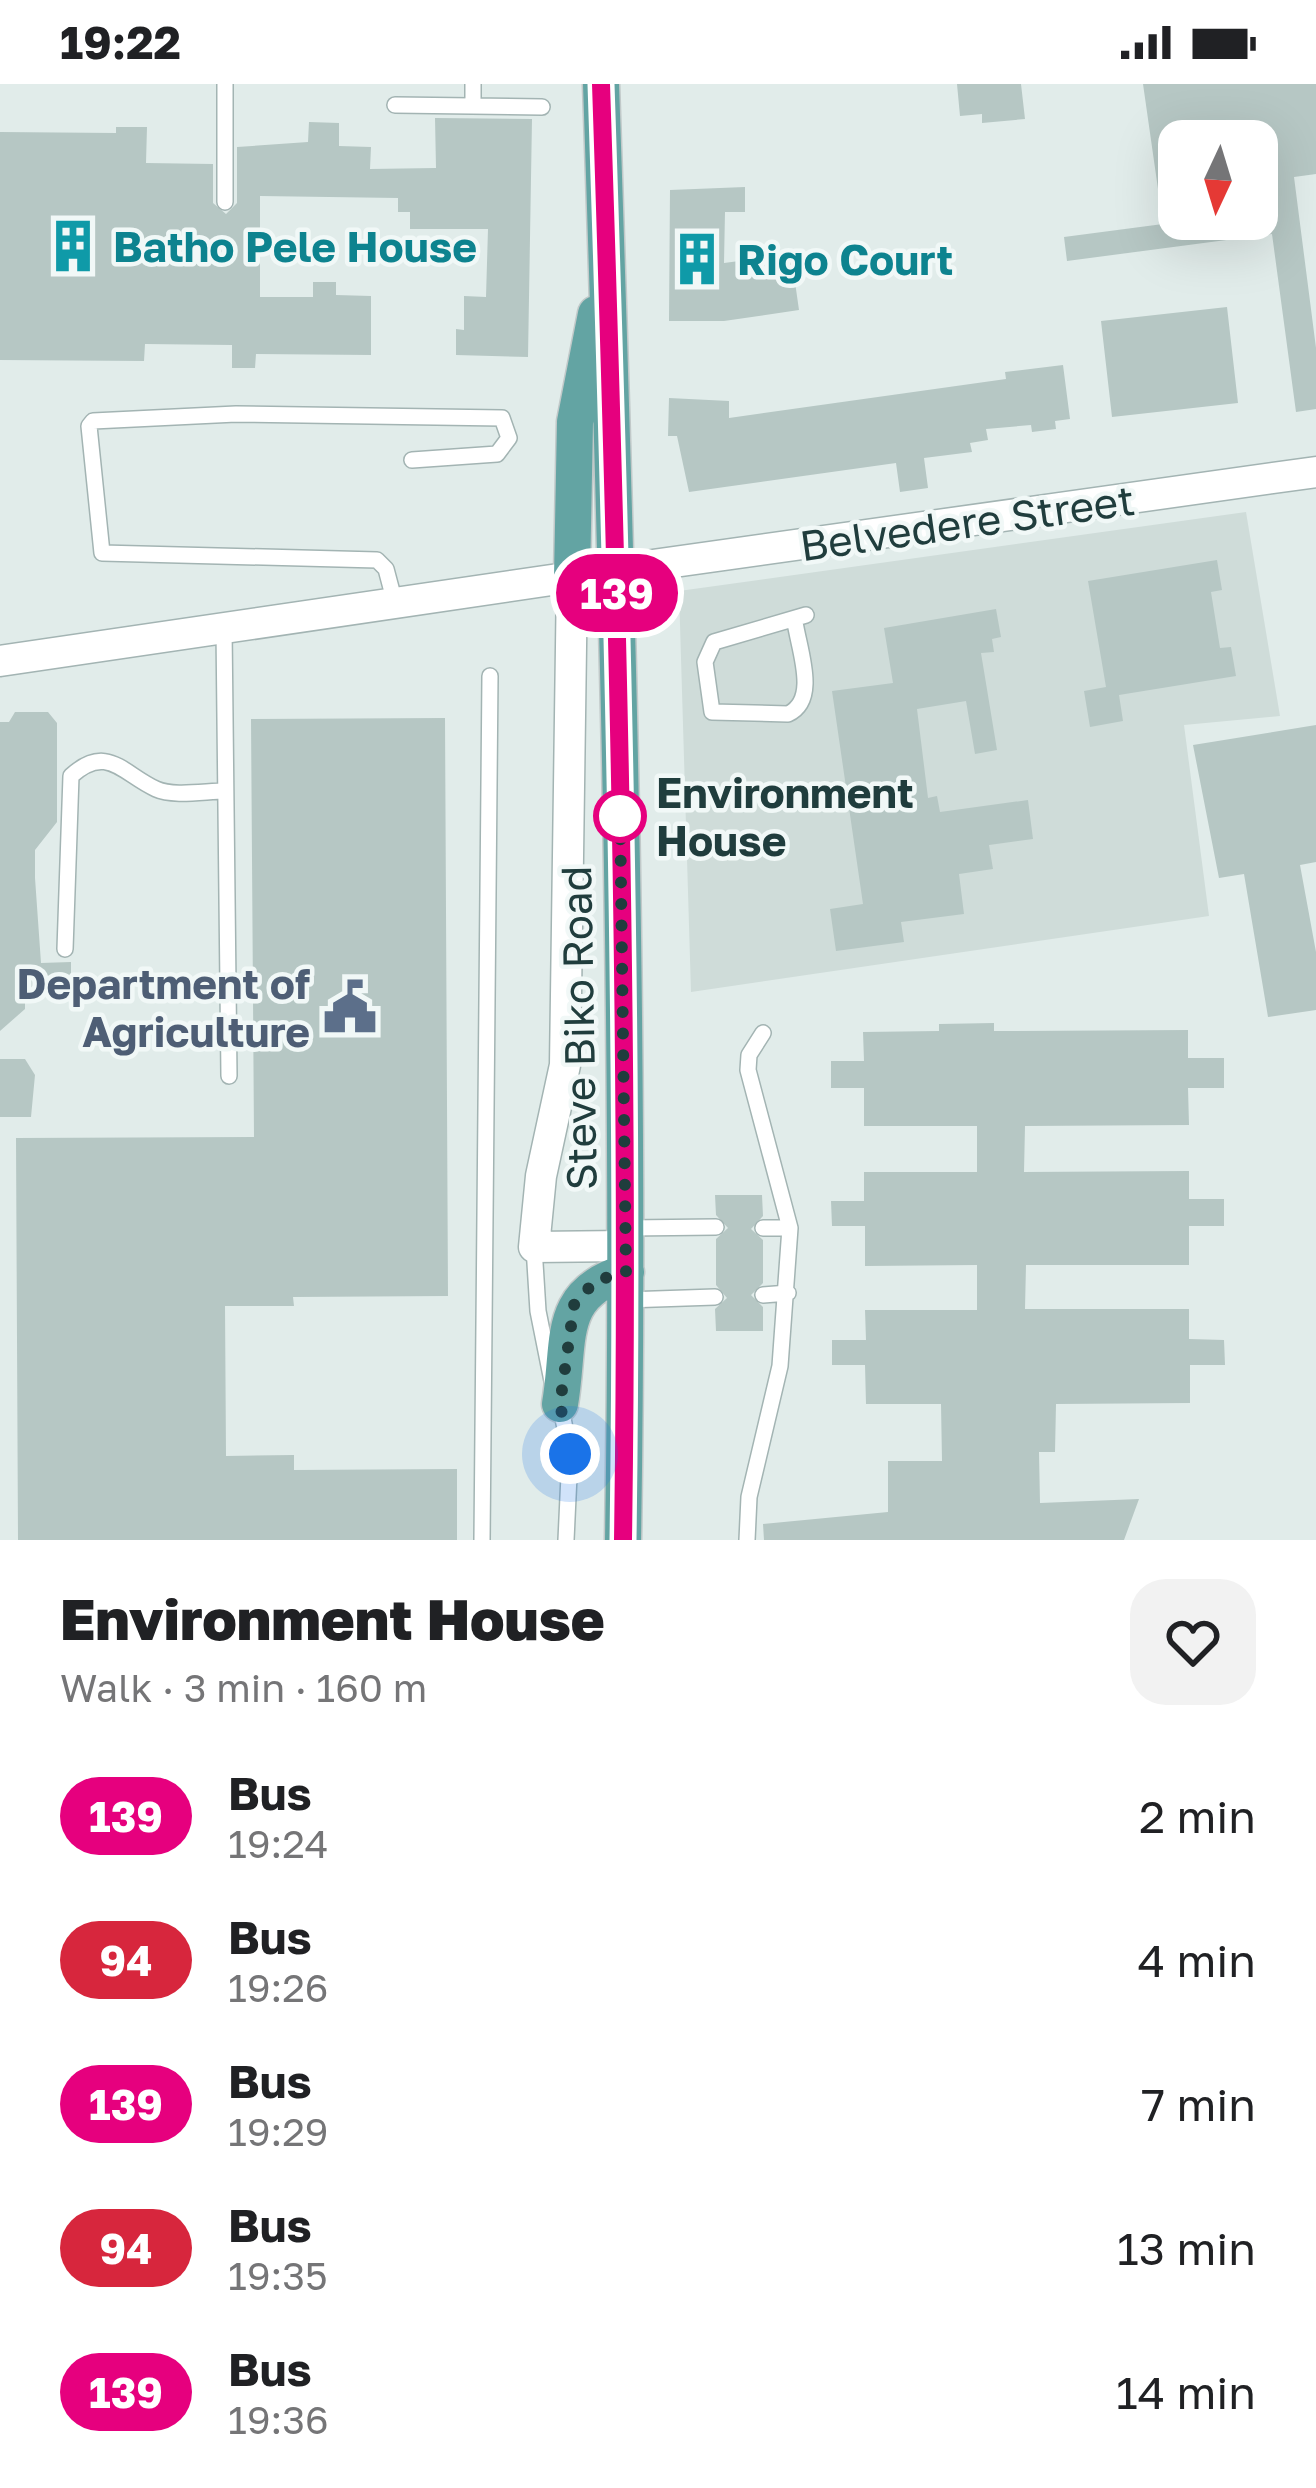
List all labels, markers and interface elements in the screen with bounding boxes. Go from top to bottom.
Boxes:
text: 19:22 [60,15,181,69]
north arrow [1158,120,1278,240]
map controls [1158,120,1278,240]
building icon: Batho Pele House [44,217,102,275]
place label: Batho Pele House [113,221,477,271]
building icon: Rigo Court [668,230,726,288]
place label: Rigo Court [737,234,953,284]
street label: Belvedere Street [796,474,1138,570]
line badge: 139 [548,554,686,632]
text: 139 [580,568,654,618]
place label: Environment House [656,767,914,865]
marker: Environment House [595,791,645,841]
street label: Steve Biko Road [550,865,606,1191]
place label: Department of Agriculture [16,958,311,1056]
public building icon: Department of Agriculture [321,978,379,1036]
your location [540,1424,600,1484]
button: heart [1130,1579,1256,1705]
text: Environment House [60,1584,605,1653]
text: Walk · 3 min · 160 m [60,1664,427,1711]
text: Bus [228,1766,312,1820]
text: 2 min [1139,1789,1256,1843]
text: 139 [89,1791,163,1841]
text: 19:24 [228,1820,329,1867]
text: Bus [228,1910,312,1964]
text: 4 min [1138,1933,1256,1987]
text: 94 [100,1935,152,1985]
text: 19:26 [228,1964,328,2011]
text: Bus [228,2054,312,2108]
text: 7 min [1141,2077,1256,2131]
text: 139 [89,2079,163,2129]
text: 19:29 [228,2108,328,2155]
text: Bus [228,2198,312,2252]
text: 13 min [1117,2221,1256,2275]
text: 94 [100,2223,152,2273]
text: 19:35 [228,2252,328,2299]
text: Bus [228,2342,312,2396]
text: 14 min [1116,2365,1256,2419]
text: 139 [89,2367,163,2417]
text: 19:36 [228,2396,329,2443]

